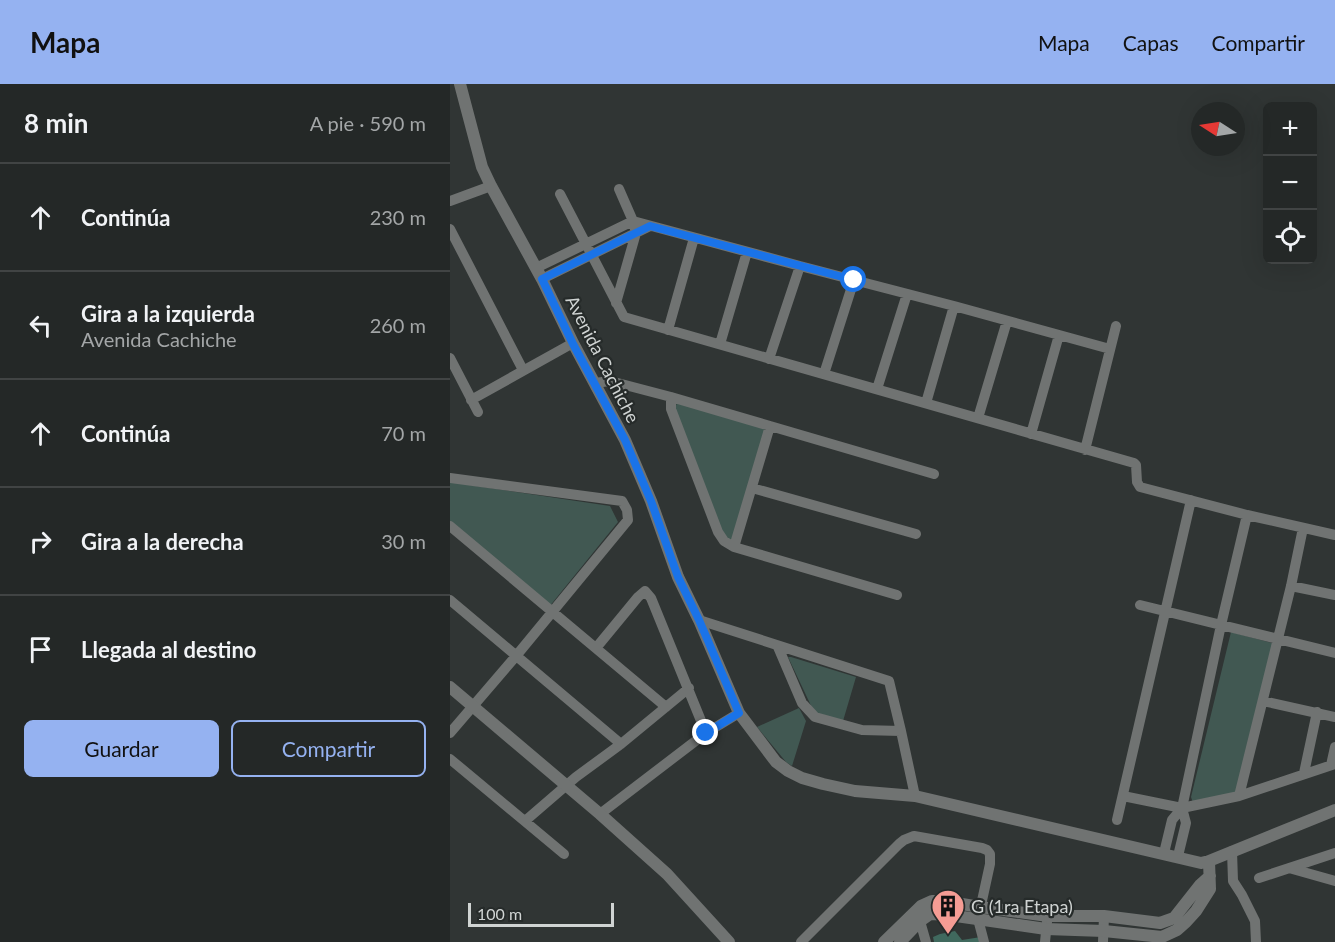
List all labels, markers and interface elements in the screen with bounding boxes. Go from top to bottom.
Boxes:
text: Mapa [30,25,100,59]
text: Mapa [1038,30,1090,55]
text: Capas [1123,30,1179,55]
text: Compartir [1212,30,1305,55]
north arrow [1191,102,1245,156]
map controls [1263,102,1317,264]
button: + [1263,102,1317,156]
text: 8 min [24,107,88,139]
text: A pie · 590 m [310,111,426,135]
button: − [1263,156,1317,210]
icon: ahead [24,201,57,234]
text: Continúa [81,204,170,231]
text: 230 m [370,205,426,229]
button: locate [1263,210,1317,264]
route start [840,266,866,292]
street label: Avenida Cachiche [561,292,645,426]
text: Gira a la izquierda [81,300,255,327]
icon: left [24,309,57,342]
text: 260 m [370,313,426,337]
text: Avenida Cachiche [81,327,237,351]
icon: ahead [24,417,57,450]
text: Continúa [81,420,170,447]
text: 70 m [381,421,426,445]
icon: right [24,525,57,558]
text: Gira a la derecha [81,528,244,555]
text: 30 m [381,529,426,553]
icon: arrive [24,633,57,666]
text: Llegada al destino [81,636,257,663]
route end [692,719,718,745]
button: Guardar [24,720,219,777]
button: Compartir [231,720,426,777]
building icon: G (1ra Etapa) [930,888,966,935]
place label: G (1ra Etapa) [971,895,1073,917]
scale bar [468,900,614,928]
text: 100 m [477,904,522,923]

